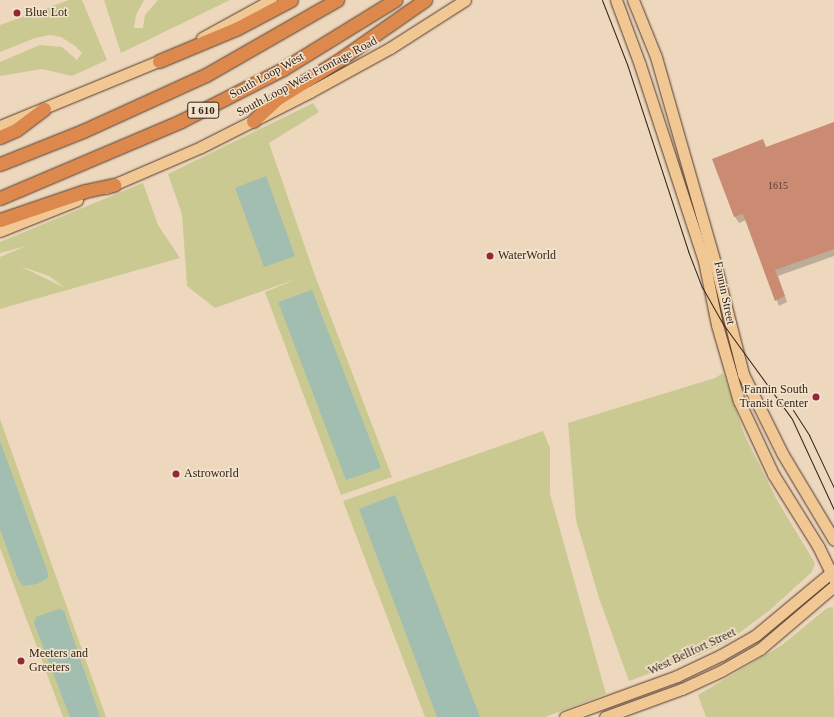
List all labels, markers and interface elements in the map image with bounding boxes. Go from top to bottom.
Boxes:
place label: Blue Lot [25,6,67,20]
marker: Blue Lot [12,8,22,18]
street label: South Loop West Frontage Road [234,34,380,120]
street label: South Loop West [227,50,307,102]
road number: I 610 [187,101,219,119]
house number: 1615 [768,180,788,192]
place label: WaterWorld [498,249,556,263]
marker: WaterWorld [485,251,495,261]
street label: Fannin Street [710,260,738,326]
place label: Fannin South Transit Center [739,383,808,411]
marker: Fannin South Transit Center [811,392,821,402]
place label: Astroworld [184,467,239,481]
marker: Astroworld [171,469,181,479]
street label: West Bellfort Street [646,625,738,679]
place label: Meeters and Greeters [29,647,88,675]
marker: Meeters and Greeters [16,656,26,666]

